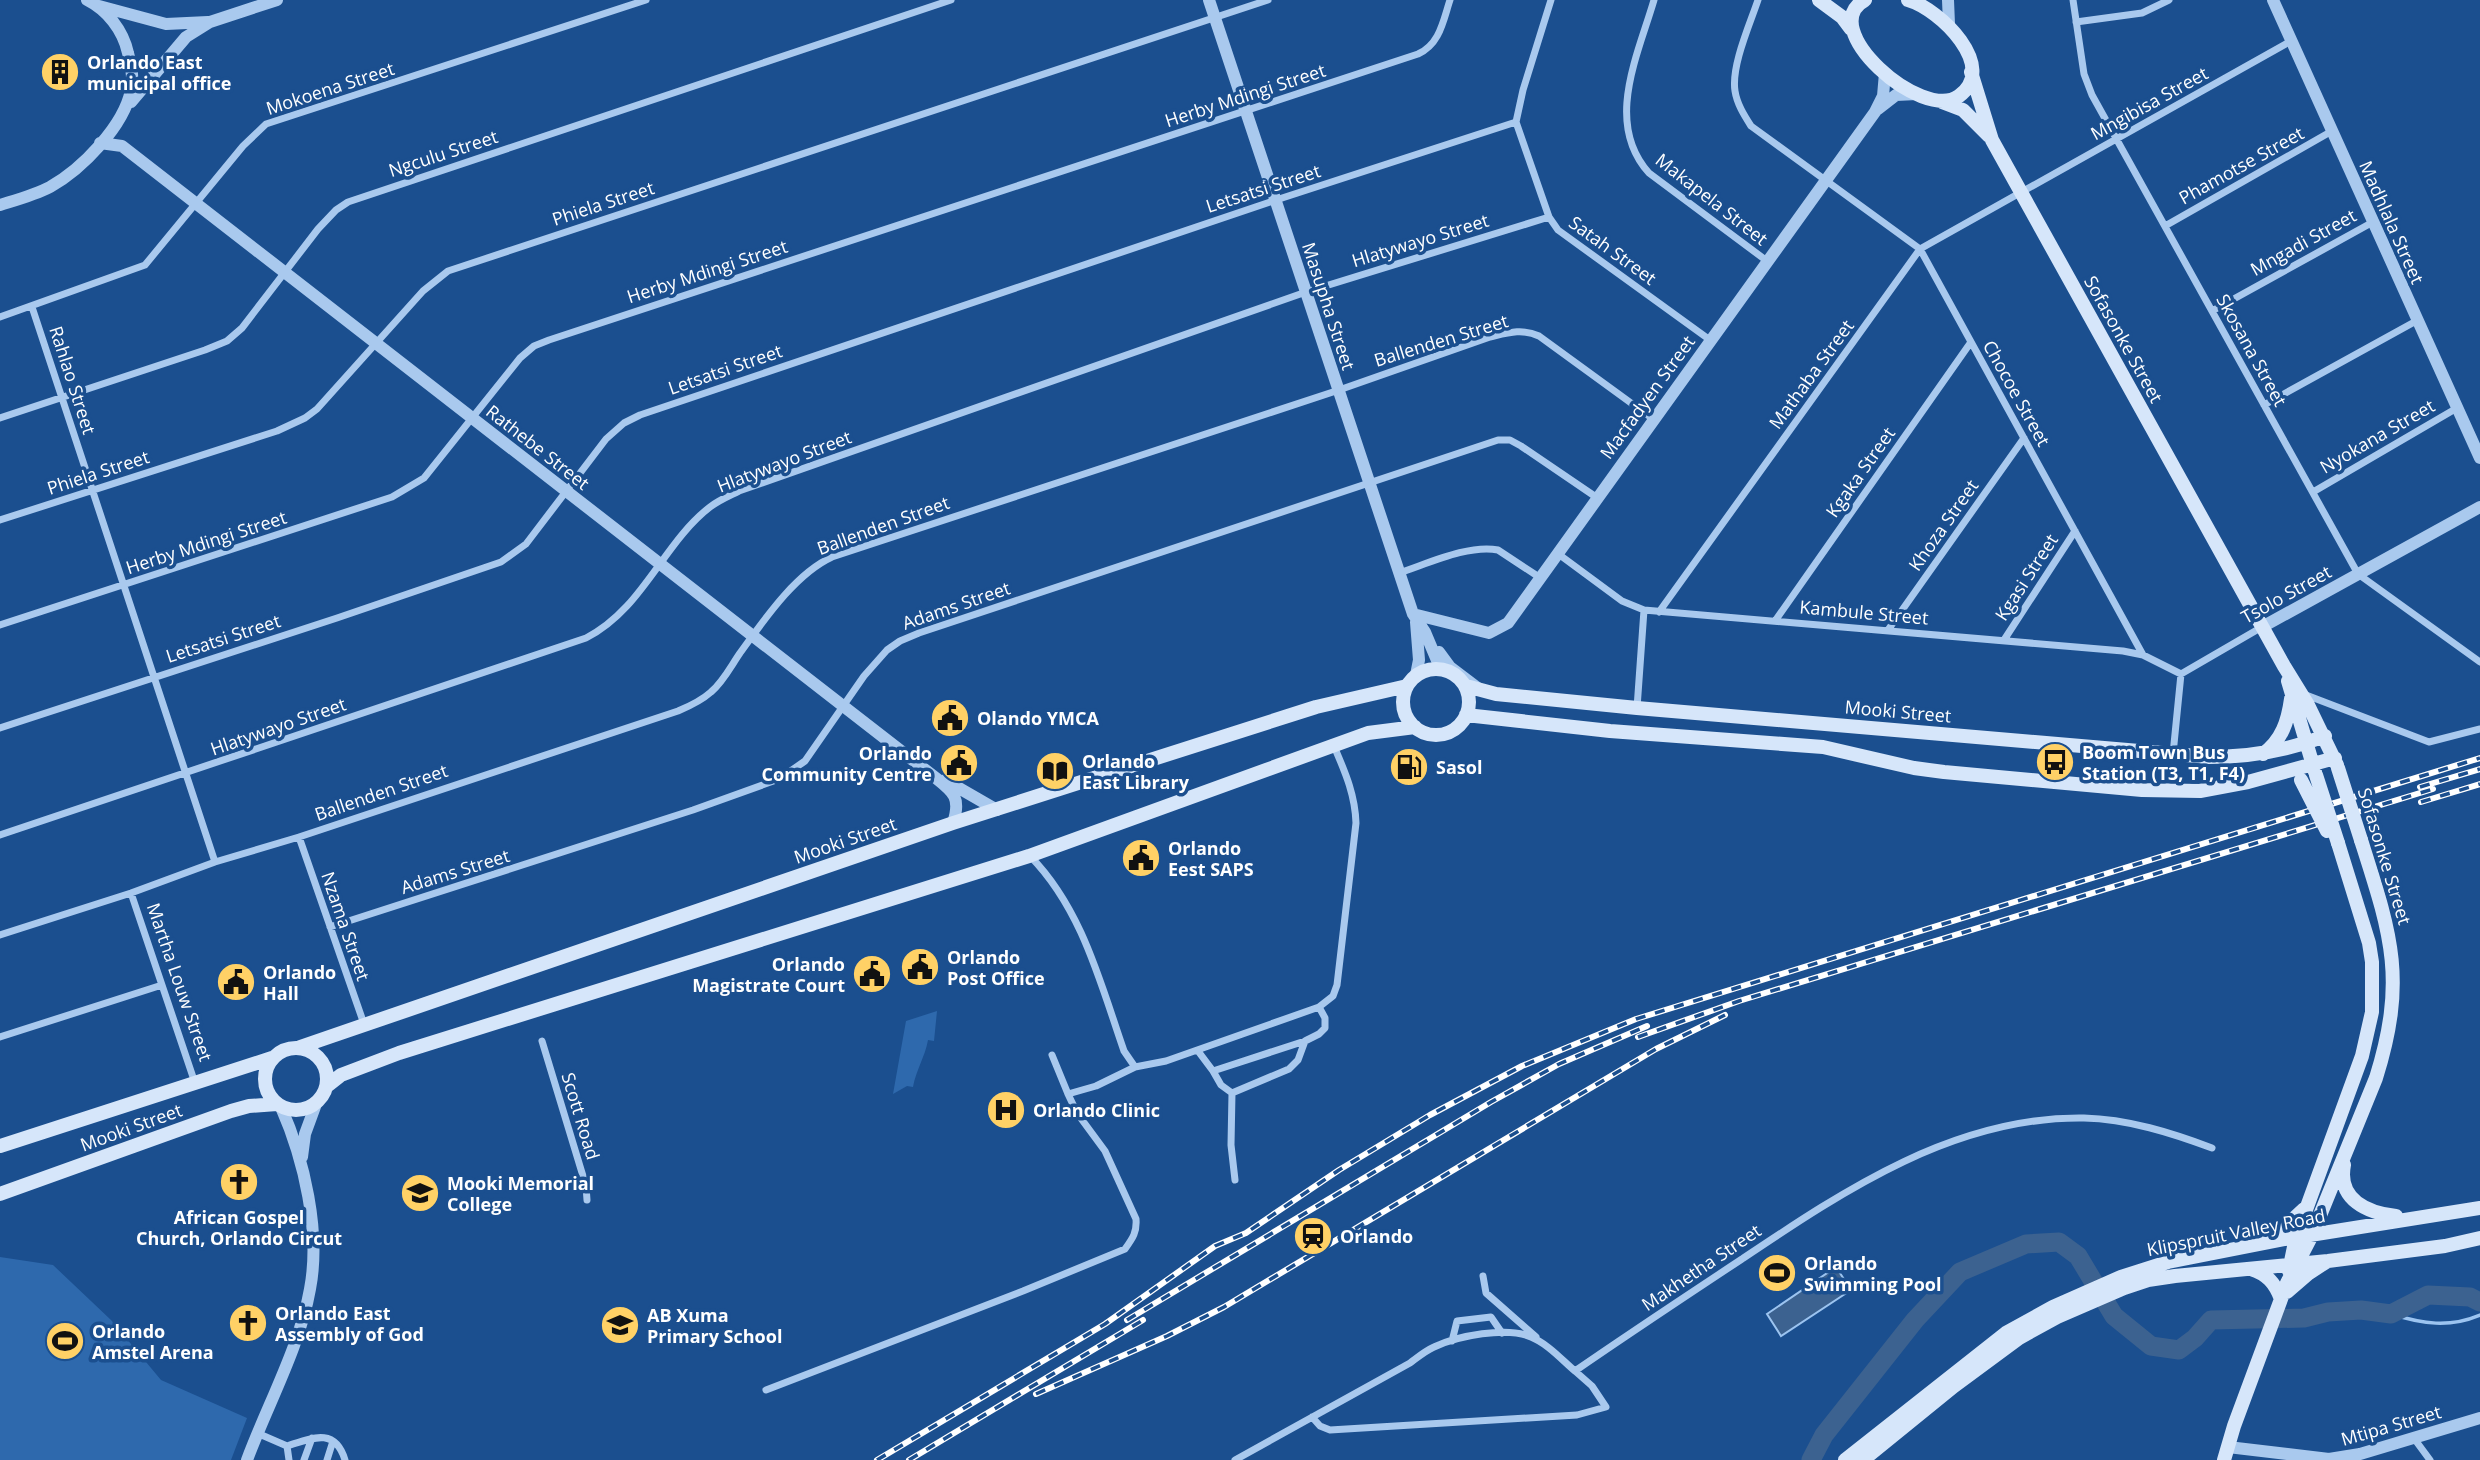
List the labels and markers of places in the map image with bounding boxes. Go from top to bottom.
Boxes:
place label: Orlando East municipal office [87,50,231,95]
building icon: Orlando East municipal office [39,51,81,93]
public building icon: Olando YMCA [929,697,971,739]
place label: Olando YMCA [977,706,1099,730]
place label: Boom Town Bus Station (T3, T1, F4) [2082,740,2245,785]
place label: Orlando Community Centre [762,741,932,786]
bus stop icon: Boom Town Bus Station (T3, T1, F4) [2034,741,2076,783]
public building icon: Orlando Community Centre [938,742,980,784]
fuel station icon: Sasol [1388,746,1430,788]
place label: Orlando East Library [1082,749,1190,794]
library icon: Orlando East Library [1034,750,1076,792]
place label: Sasol [1436,755,1482,779]
place label: Orlando Eest SAPS [1168,836,1254,881]
public building icon: Orlando Eest SAPS [1120,837,1162,879]
place label: Orlando Post Office [947,945,1045,990]
public building icon: Orlando Post Office [899,946,941,988]
place label: Orlando Magistrate Court [692,952,845,997]
public building icon: Orlando Magistrate Court [851,953,893,995]
place label: Orlando Hall [263,960,336,1005]
public building icon: Orlando Hall [215,961,257,1003]
hospital icon: Orlando Clinic [985,1089,1027,1131]
place label: Orlando Clinic [1033,1098,1160,1122]
church icon: African Gospel Church, Orlando Circut [218,1161,260,1203]
place label: Mooki Memorial College [447,1171,594,1216]
school or university icon: Mooki Memorial College [399,1172,441,1214]
place label: African Gospel Church, Orlando Circut [136,1205,342,1250]
station icon: Orlando [1292,1215,1334,1257]
place label: Orlando [1340,1224,1413,1248]
place label: Orlando Swimming Pool [1804,1251,1941,1296]
sports icon: Orlando Swimming Pool [1756,1252,1798,1294]
place label: Orlando East Assembly of God [275,1301,424,1346]
church icon: Orlando East Assembly of God [227,1302,269,1344]
place label: AB Xuma Primary School [647,1303,782,1348]
school or university icon: AB Xuma Primary School [599,1304,641,1346]
place label: Orlando Amstel Arena [92,1319,214,1364]
sports icon: Orlando Amstel Arena [44,1320,86,1362]

